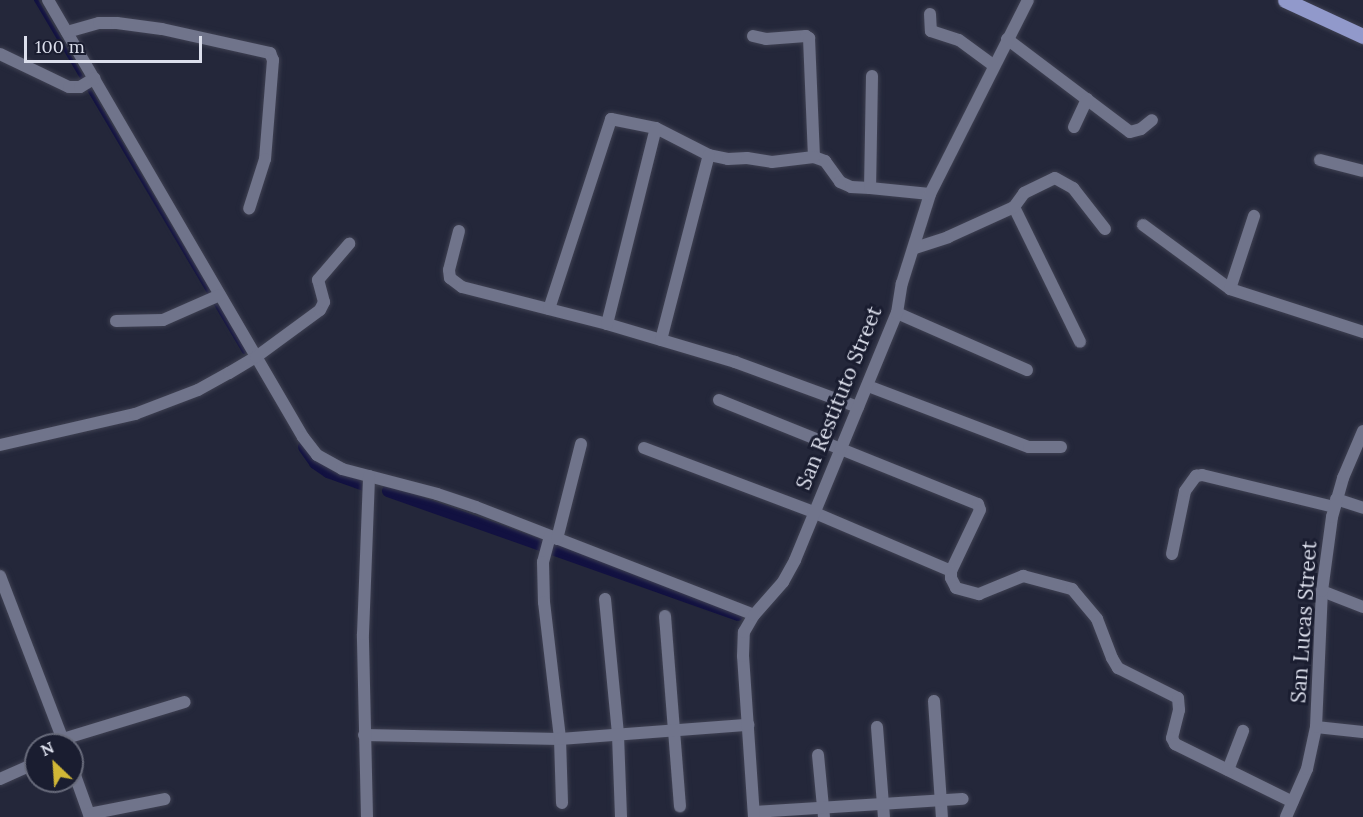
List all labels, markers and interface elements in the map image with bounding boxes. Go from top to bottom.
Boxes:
scale bar [27,24,206,62]
text: 100 m [35,35,85,58]
street label: San Restituto Street [791,303,887,493]
street label: San Lucas Street [1286,540,1322,704]
north arrow [24,733,84,793]
text: N [37,737,57,760]

